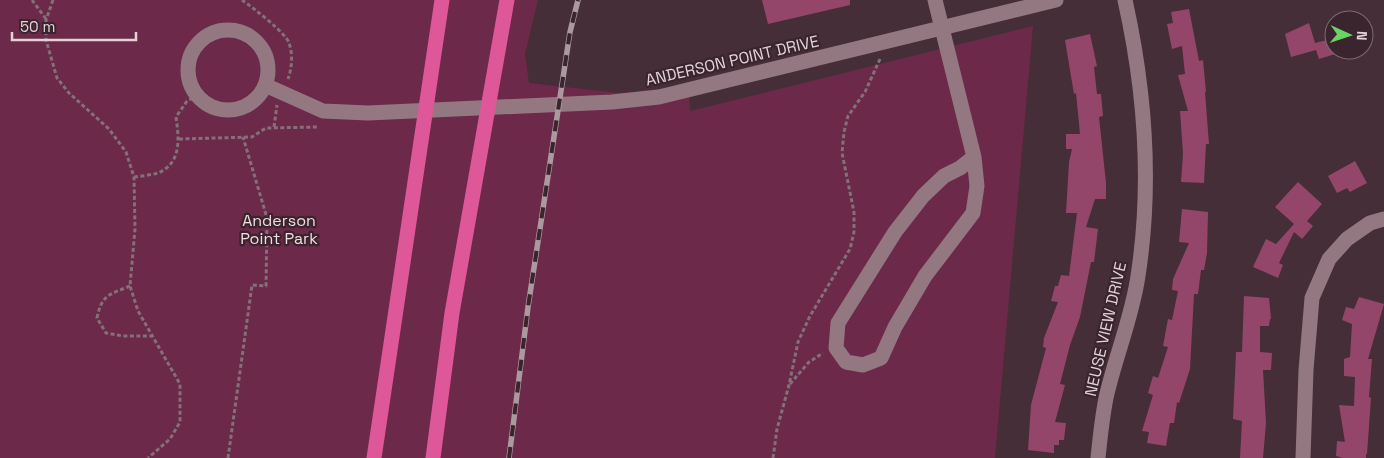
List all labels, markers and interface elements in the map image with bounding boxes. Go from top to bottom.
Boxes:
scale bar [12,10,136,42]
north arrow [1324,10,1374,60]
text: 50 m [20,17,55,36]
street label: ANDERSON POINT DRIVE [643,30,821,91]
text: N [1353,31,1371,41]
park label: Anderson Point Park [240,210,318,249]
street label: NEUSE VIEW DRIVE [1080,260,1131,398]

